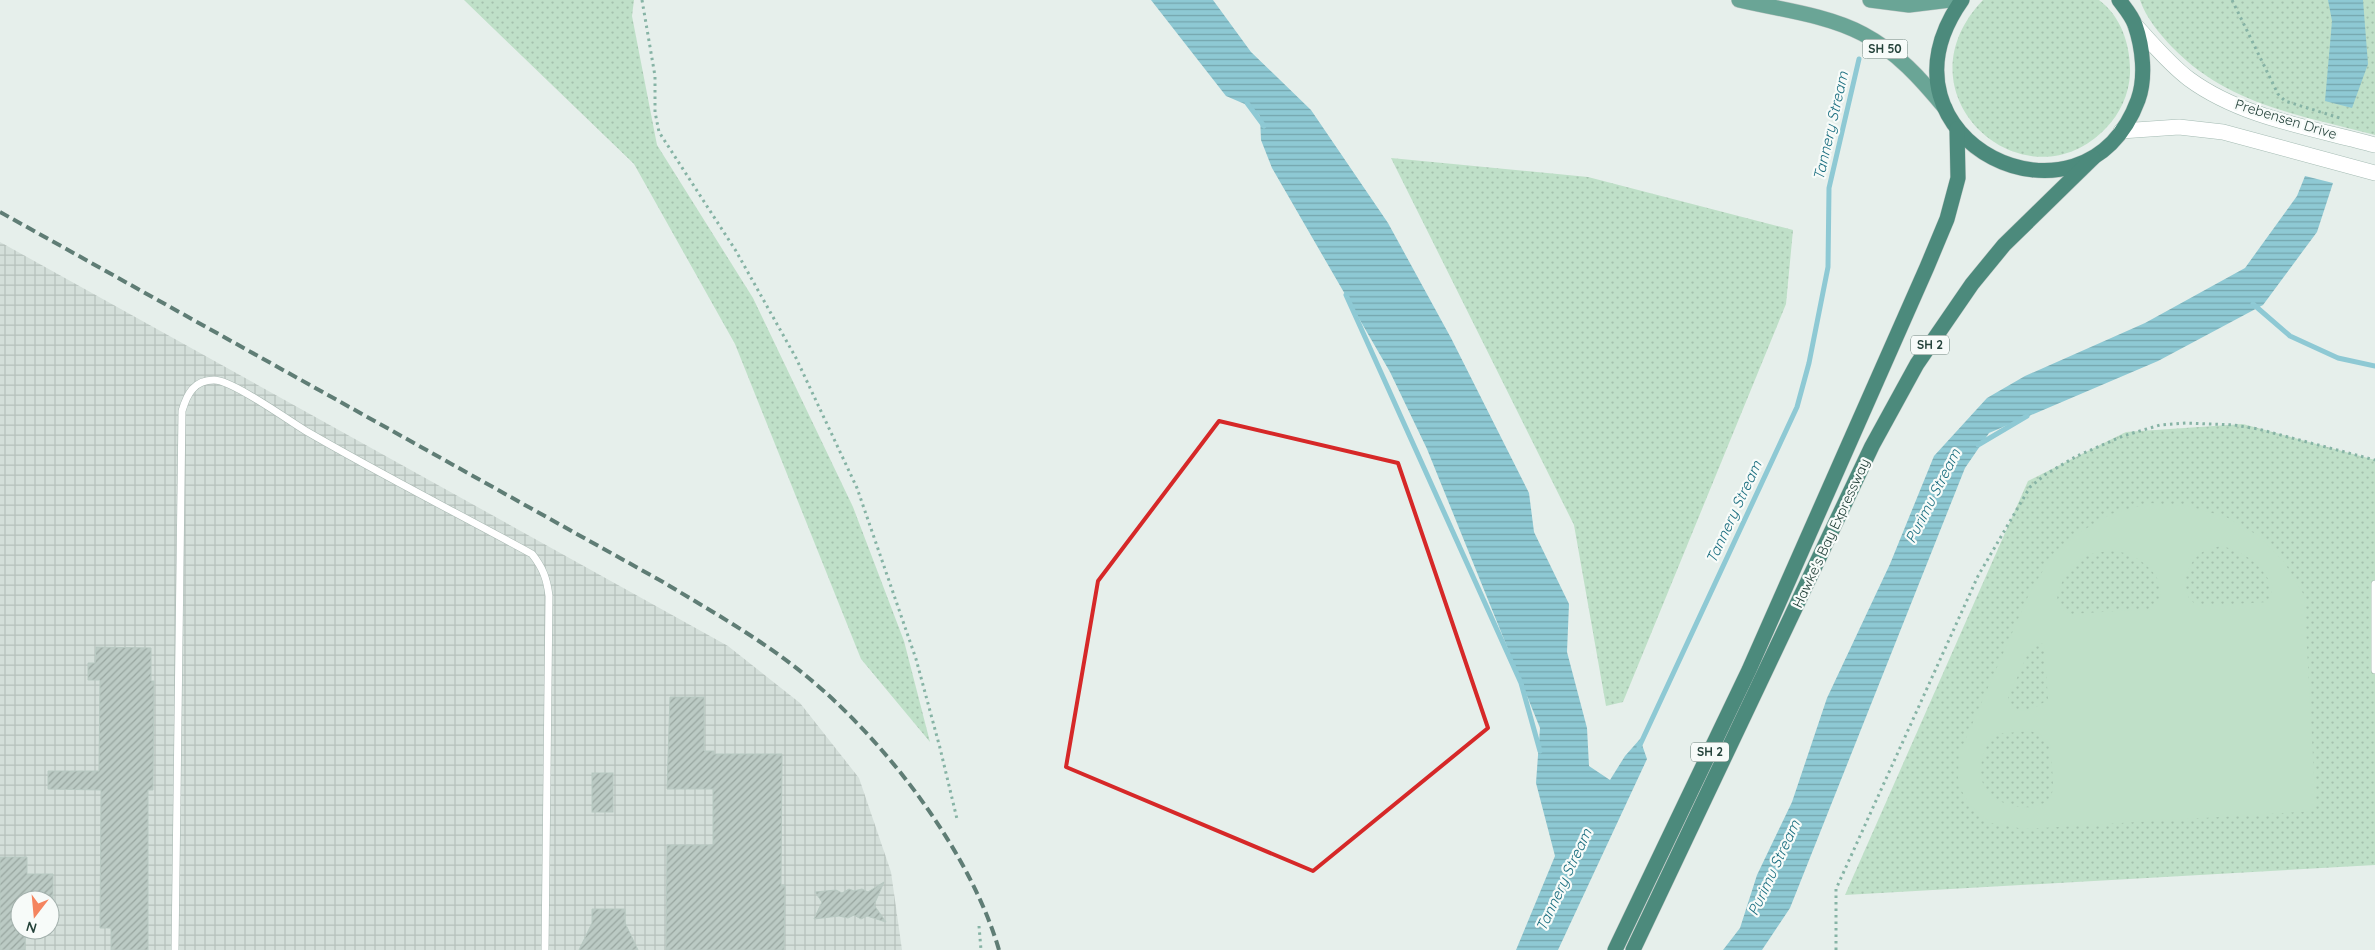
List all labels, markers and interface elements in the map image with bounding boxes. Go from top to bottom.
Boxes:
road number: SH 50 [1862,40,1908,59]
water label: Tannery Stream [1809,69,1852,182]
street label: Prebensen Drive [2233,95,2339,143]
road number: SH 2 [1911,336,1949,354]
water label: Purimu Stream [1901,445,1965,546]
street label: Hawke's Bay Expressway [1788,455,1874,611]
water label: Tannery Stream [1701,457,1766,566]
road number: SH 2 [1691,742,1729,762]
water label: Purimu Stream [1743,817,1804,918]
water label: Tannery Stream [1531,825,1596,934]
north arrow [10,890,60,940]
text: N [24,917,39,938]

